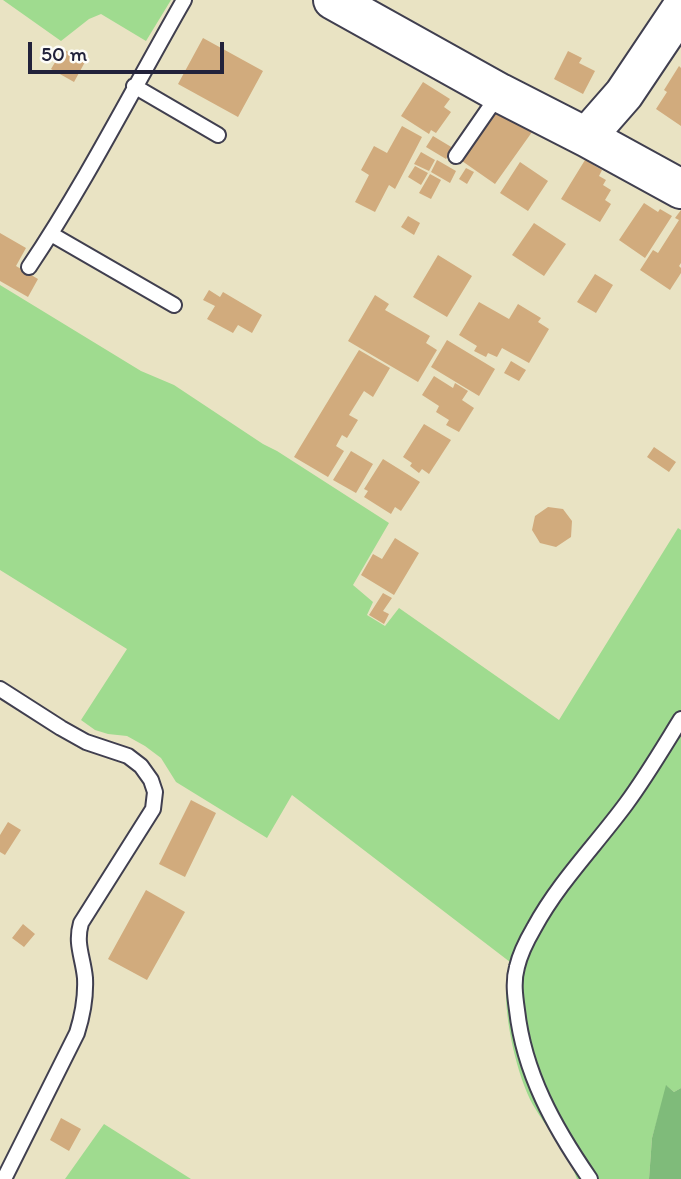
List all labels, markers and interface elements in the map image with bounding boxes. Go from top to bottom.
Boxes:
scale bar [32,28,228,72]
text: 50 m [41,41,87,66]

